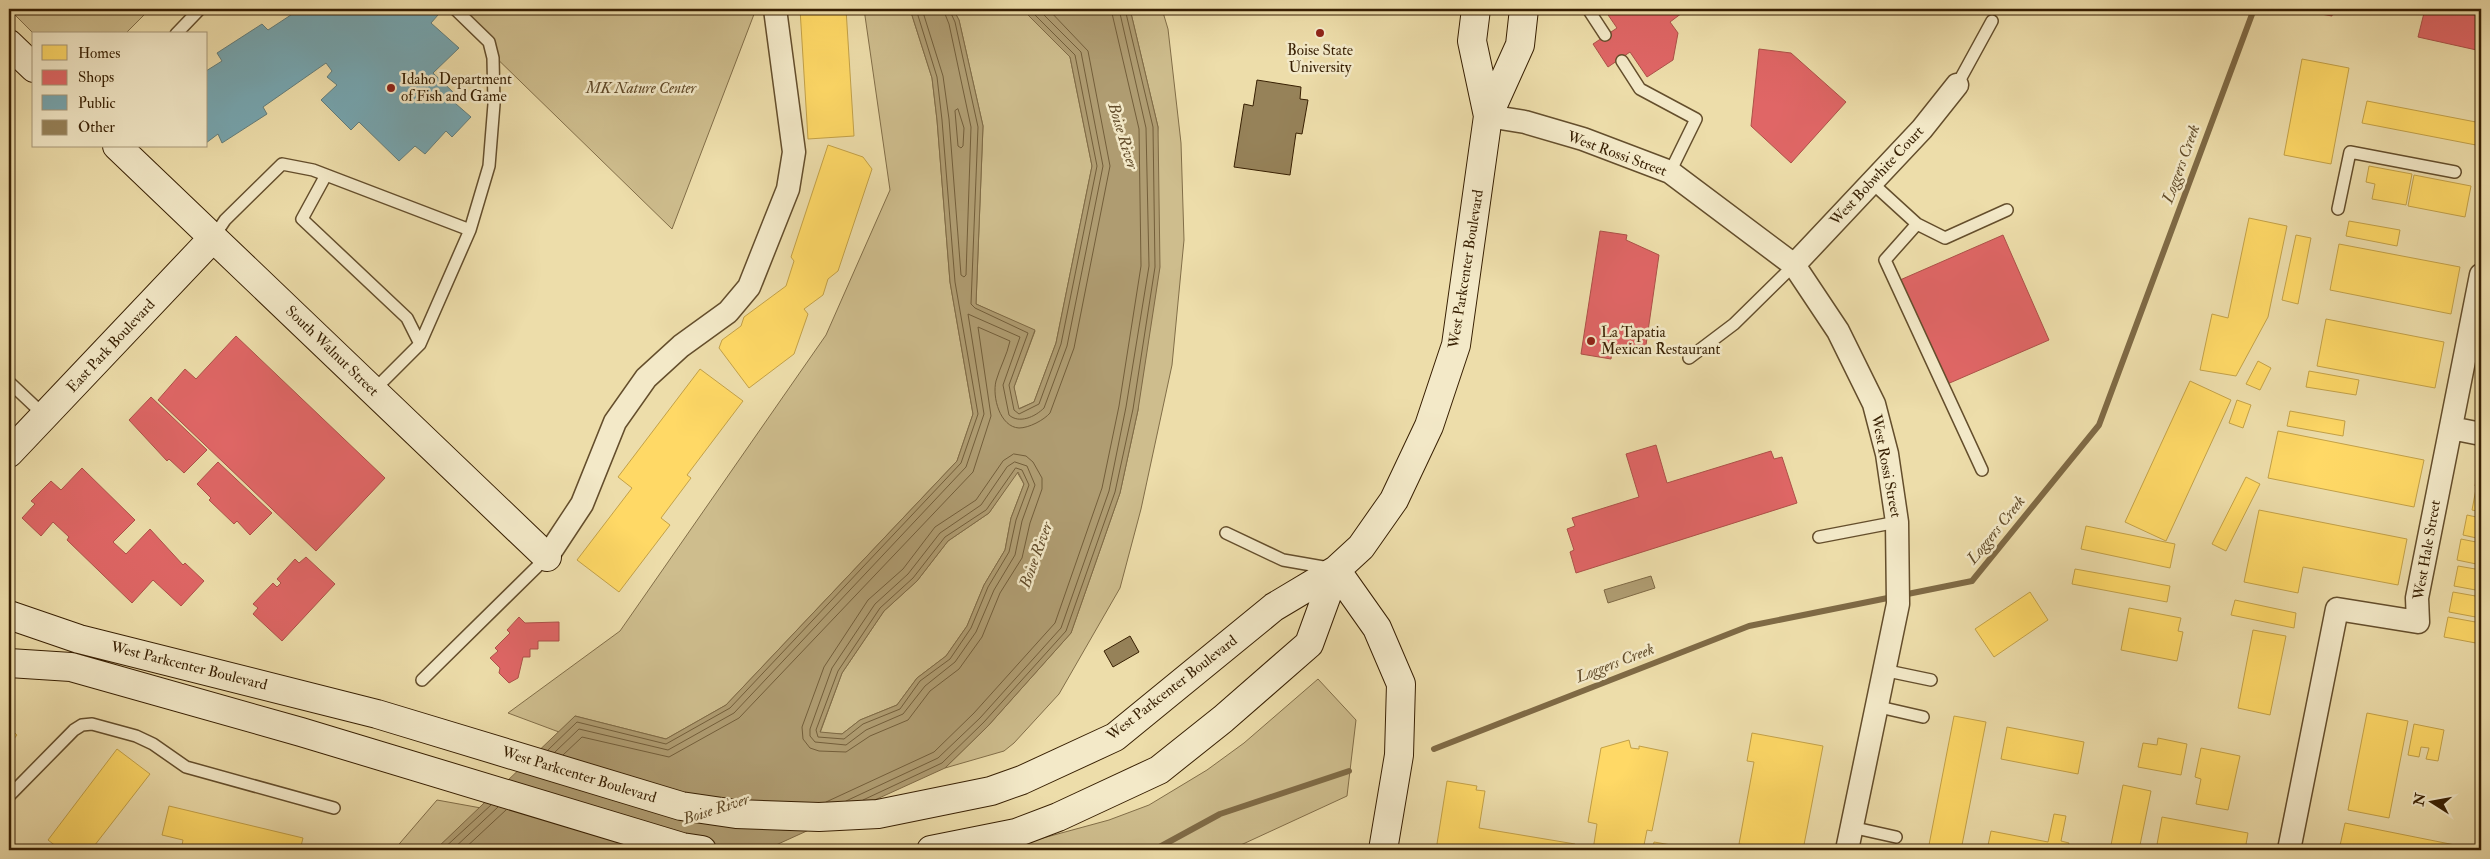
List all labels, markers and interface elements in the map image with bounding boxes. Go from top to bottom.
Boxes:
marker: Boise State University [1314,27,1326,39]
legend [32,32,208,148]
place label: Boise State University [1287,41,1353,77]
text: Homes [78,44,120,63]
text: Shops [78,68,114,88]
place label: Idaho Department of Fish and Game [401,70,512,106]
park label: MK Nature Center [585,79,697,98]
marker: Idaho Department of Fish and Game [385,82,397,94]
text: Public [78,94,116,113]
water label: Boise River [1103,99,1143,173]
text: Other [78,118,115,137]
street label: West Bobwhite Court [1825,122,1928,231]
water label: Loggers Creek [2157,122,2205,207]
street label: West Rossi Street [1564,127,1670,181]
street label: West Parkcenter Boulevard [1444,188,1488,351]
street label: East Park Boulevard [63,295,160,397]
street label: South Walnut Street [281,302,383,401]
place label: La Tapatia Mexican Restaurant [1601,323,1720,359]
marker: La Tapatia Mexican Restaurant [1585,335,1597,347]
street label: West Rossi Street [1866,412,1905,519]
water label: Loggers Creek [1962,491,2030,569]
street label: West Hale Street [2409,498,2445,602]
water label: Boise River [1015,518,1057,592]
street label: West Parkcenter Boulevard [1102,631,1242,746]
street label: West Parkcenter Boulevard [108,637,270,695]
water label: Loggers Creek [1572,639,1657,687]
street label: West Parkcenter Boulevard [499,742,659,808]
north arrow [2408,776,2458,826]
water label: Boise River [679,789,753,829]
text: N [2410,791,2429,808]

